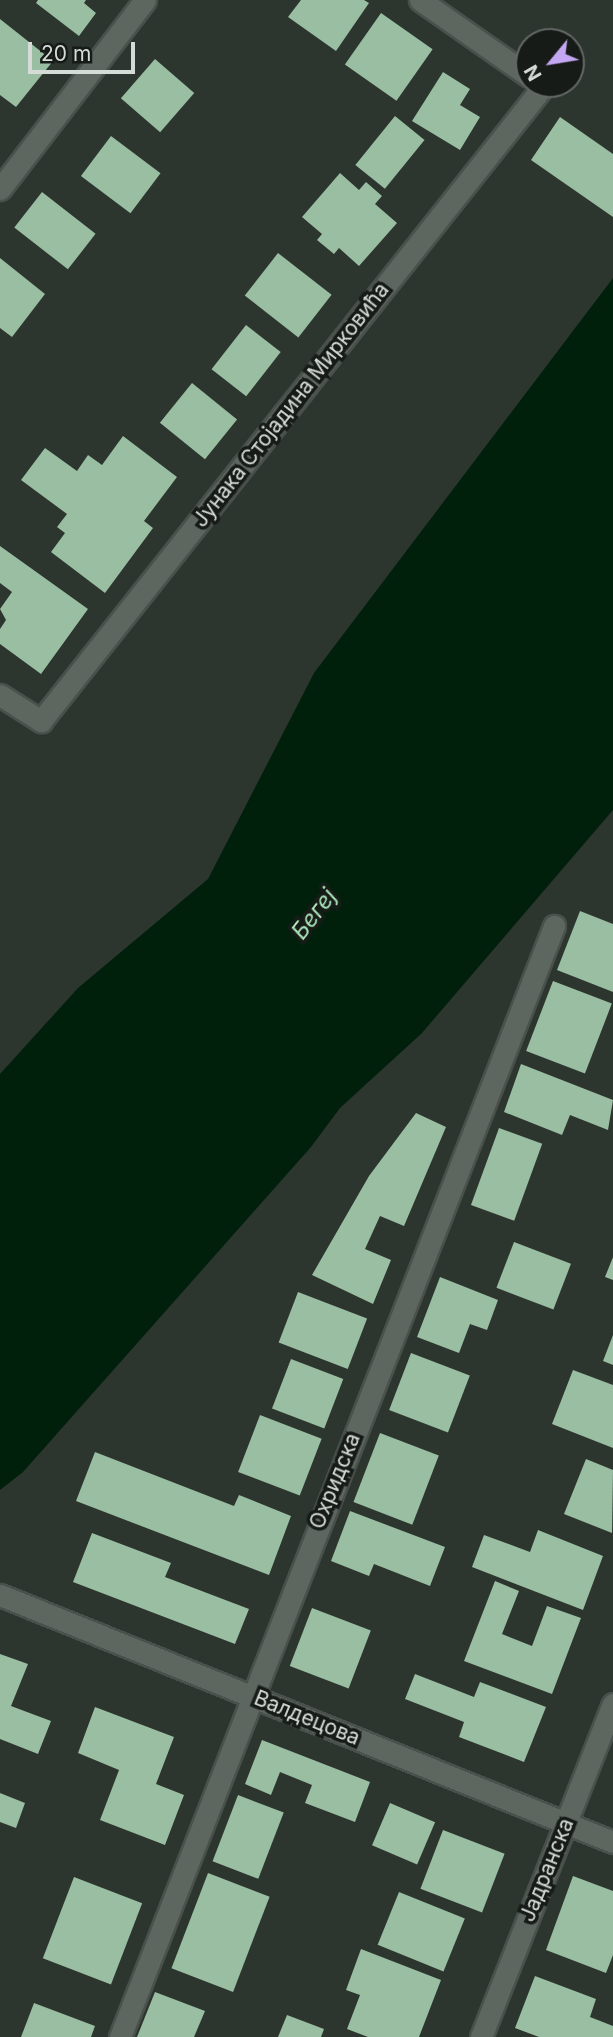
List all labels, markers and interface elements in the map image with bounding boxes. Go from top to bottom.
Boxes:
scale bar [32,28,138,72]
north arrow [515,28,585,98]
text: 20 m [41,41,91,66]
text: N [520,61,547,85]
street label: Јунака Стојадина Мирковића [188,278,394,532]
water label: Бегеј [286,883,342,945]
street label: Охридска [304,1429,366,1533]
street label: Валдецова [250,1685,364,1751]
street label: Јадранска [515,1815,579,1925]

